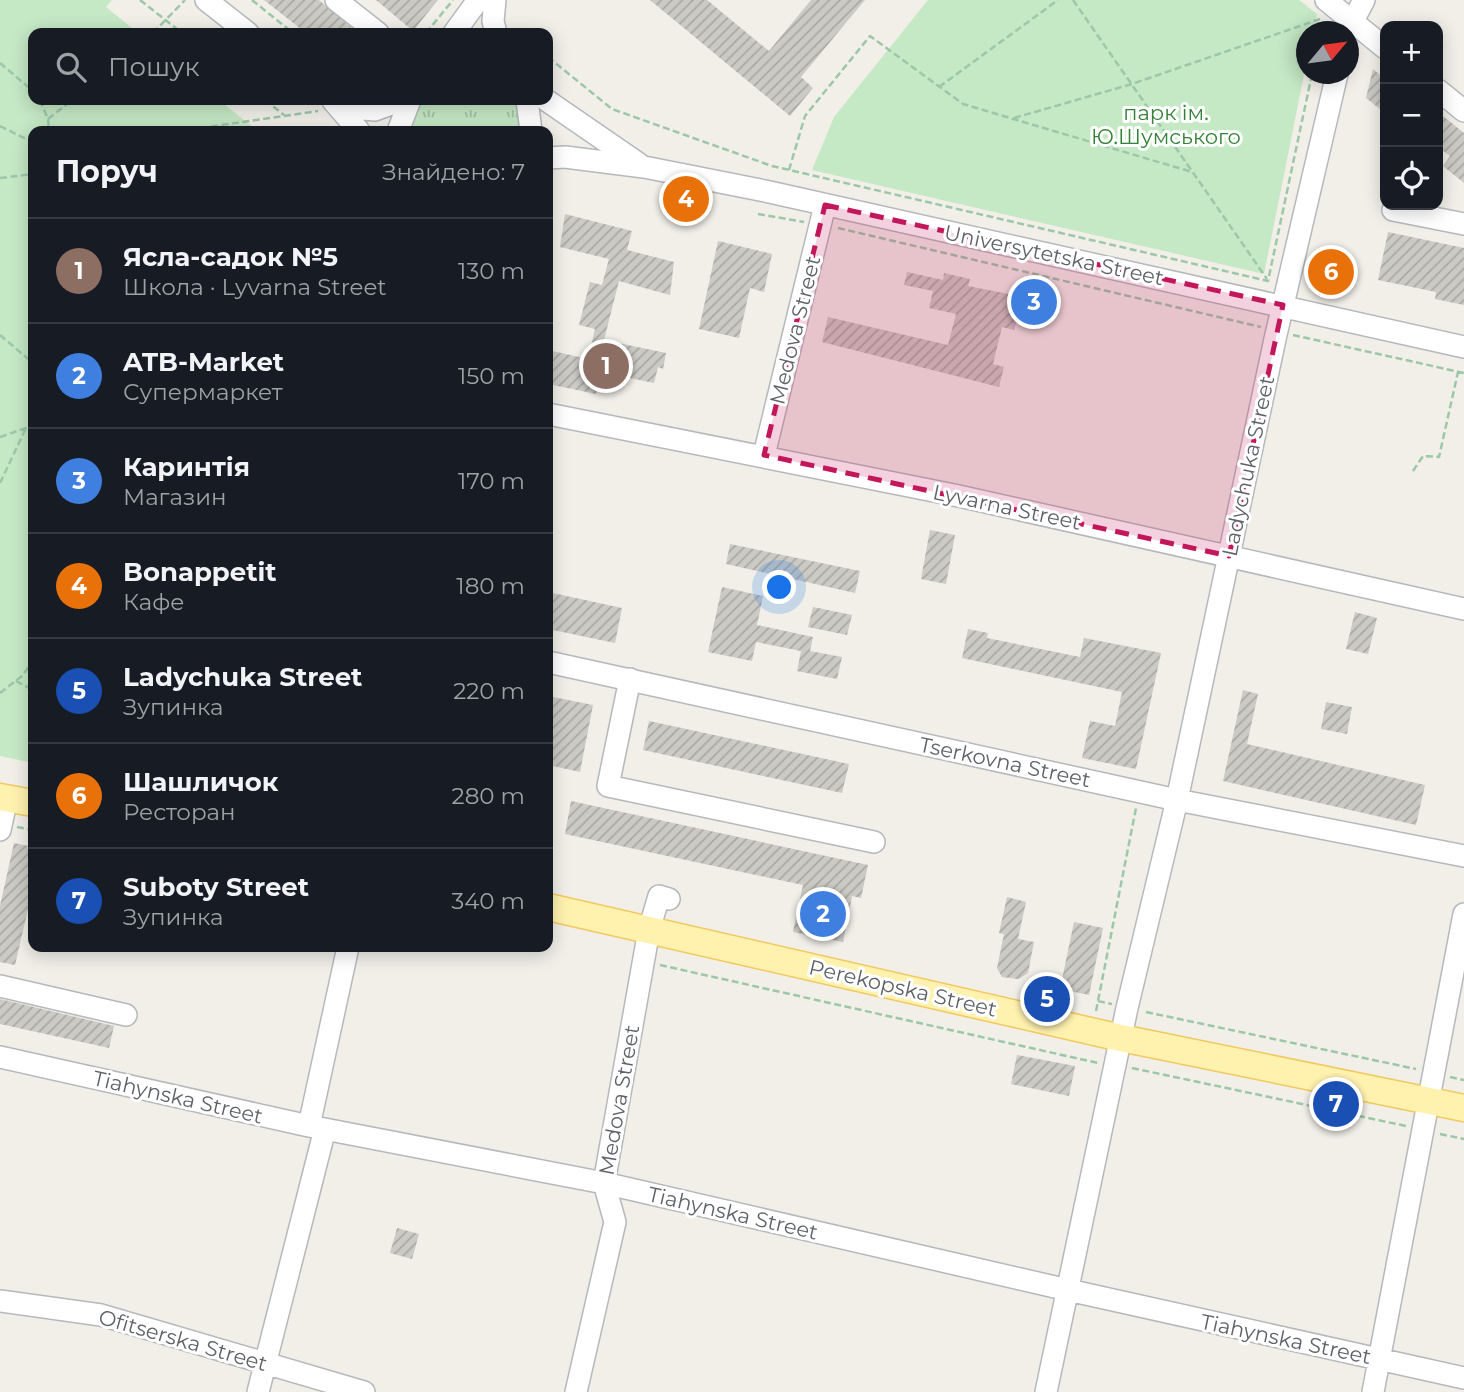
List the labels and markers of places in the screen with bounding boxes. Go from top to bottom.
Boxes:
pin: 4 [663,173,709,225]
pin: 6 [1308,246,1354,298]
pin: 3 [1011,276,1057,328]
pin: 1 [583,340,629,392]
pin: 2 [800,888,846,940]
pin: 5 [1024,973,1070,1025]
pin: 7 [1313,1078,1359,1130]

